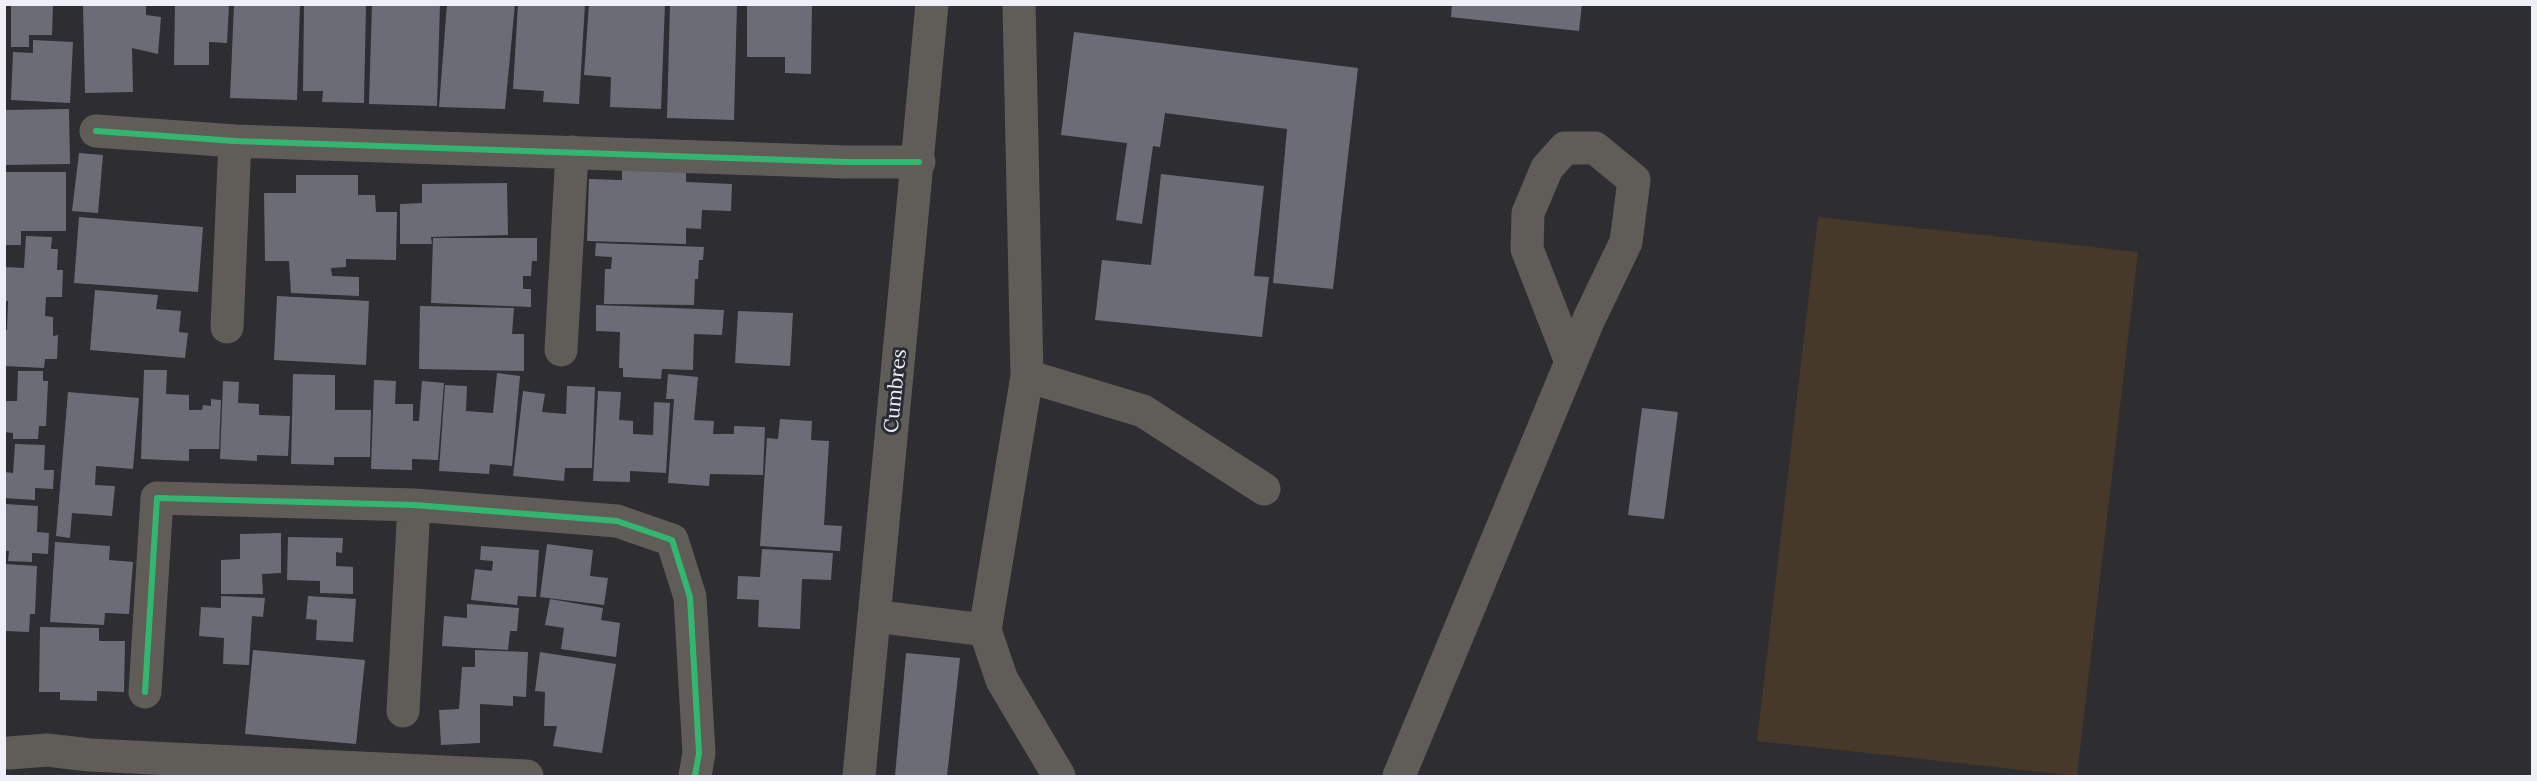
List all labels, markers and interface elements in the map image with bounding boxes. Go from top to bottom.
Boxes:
street label: Cumbres [880,348,912,434]

